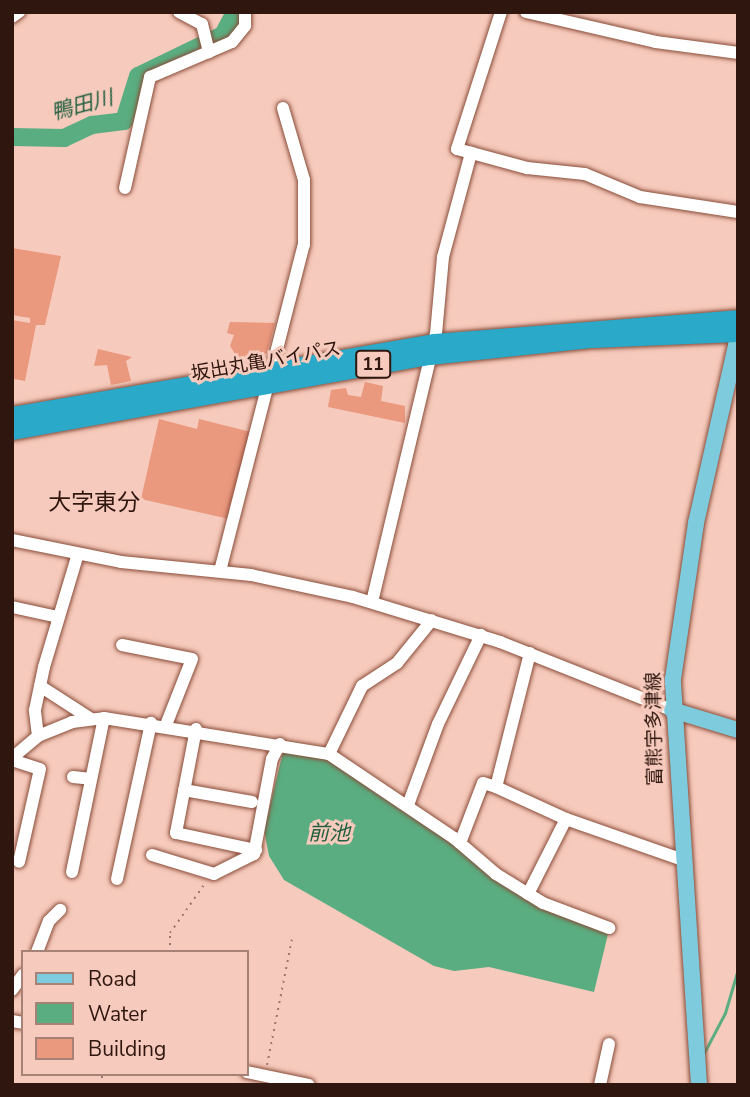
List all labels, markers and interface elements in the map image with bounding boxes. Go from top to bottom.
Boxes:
water label: 鴨田川 [48,85,116,125]
street label: 坂出丸亀バイパス [189,338,343,386]
road number: 11 [354,350,392,378]
district label: 大字東分 [48,489,140,517]
street label: 富熊宇多津線 [643,672,667,786]
water label: 前池 [308,820,350,846]
legend [21,950,248,1076]
text: Road [88,965,137,993]
text: Water [88,1000,147,1028]
text: Building [88,1035,166,1063]

